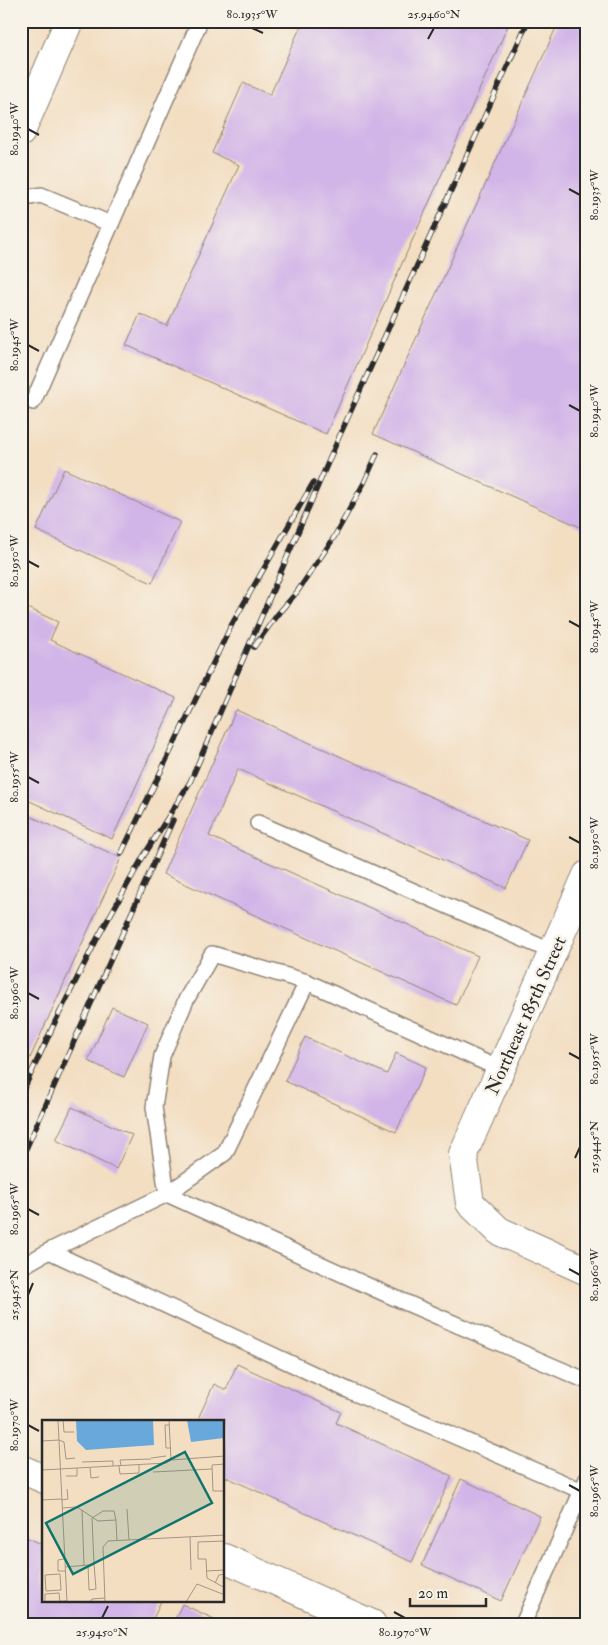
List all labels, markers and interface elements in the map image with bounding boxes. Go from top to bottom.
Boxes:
text: 80.1935°W [227,7,278,22]
text: 25.9460°N [407,7,461,22]
text: 80.1940°W [7,101,22,156]
text: 80.1935°W [587,169,602,220]
text: 80.1945°W [7,318,22,371]
text: 80.1940°W [587,383,602,438]
text: 80.1950°W [7,534,22,587]
text: 80.1945°W [587,600,602,653]
text: 80.1955°W [7,750,22,803]
text: 80.1950°W [587,816,602,869]
street label: Northeast 185th Street [480,932,572,1099]
text: 80.1960°W [7,966,22,1020]
text: 80.1955°W [587,1032,602,1085]
text: 25.9445°N [587,1120,602,1173]
text: 80.1965°W [7,1182,22,1235]
text: 80.1960°W [587,1248,602,1302]
text: 25.9455°N [7,1269,22,1321]
text: 80.1970°W [7,1398,22,1451]
inset map [42,1420,225,1602]
text: 80.1965°W [587,1464,602,1517]
scale bar [410,1575,487,1607]
text: 20 m [418,1584,448,1603]
text: 25.9450°N [76,1625,128,1640]
text: 80.1970°W [379,1625,432,1640]

